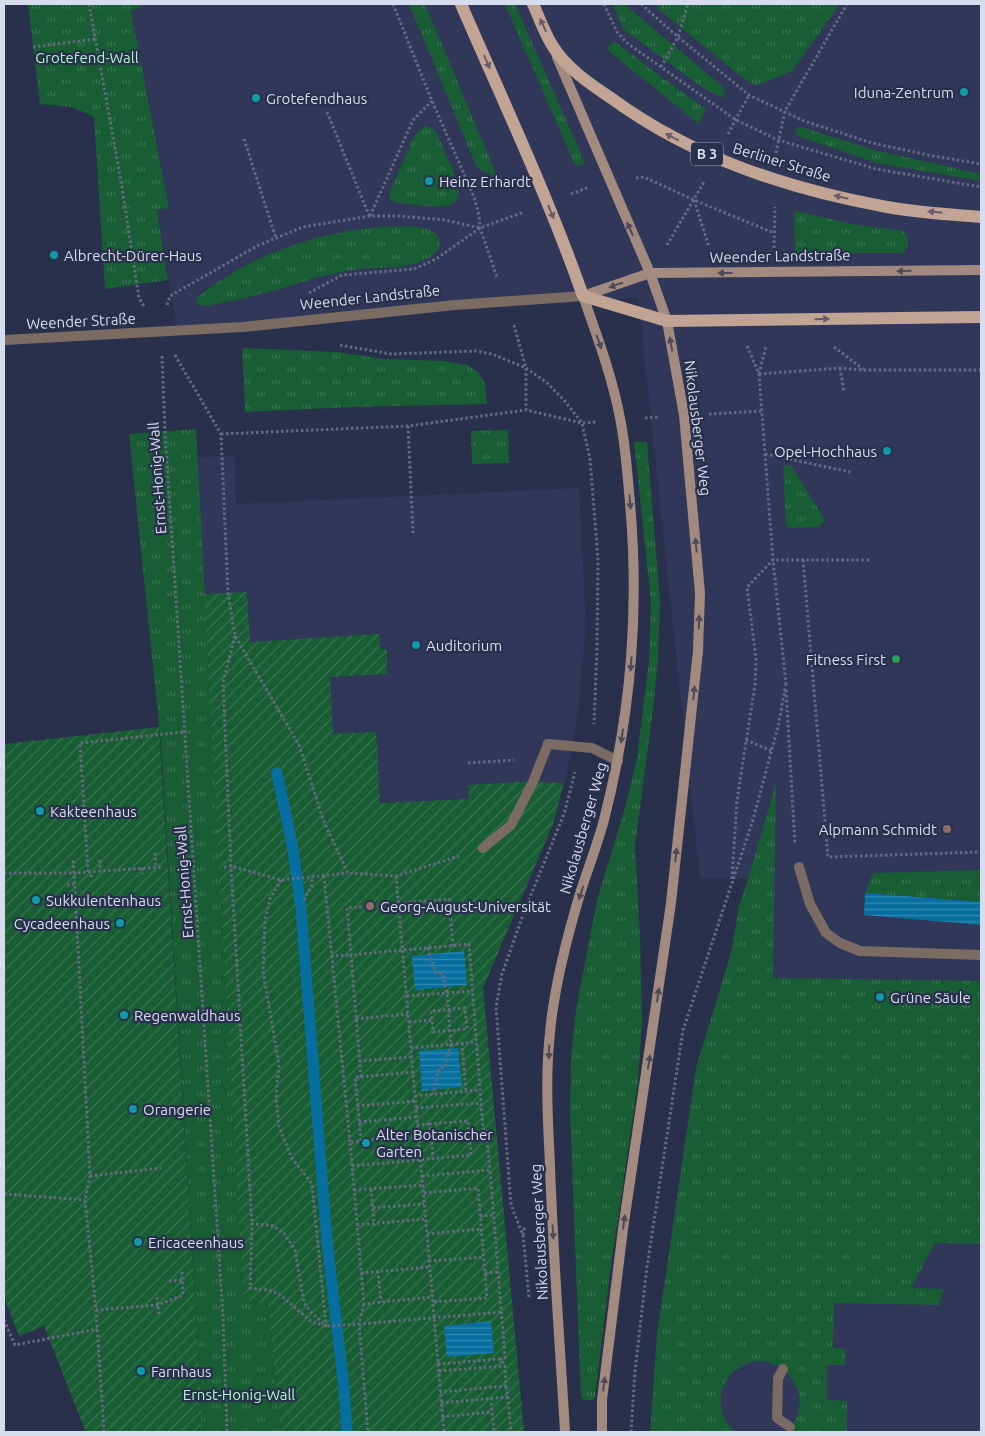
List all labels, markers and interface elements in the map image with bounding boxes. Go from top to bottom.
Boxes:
one-way arrow [538,18,546,32]
park label: Grotefend-Wall [35,49,139,66]
one-way arrow [483,55,491,69]
place label: Iduna-Zentrum [854,84,954,101]
marker: Iduna-Zentrum [958,86,970,98]
place label: Grotefendhaus [266,90,367,107]
marker: Grotefendhaus [250,92,262,104]
one-way arrow [665,133,679,141]
street label: Berliner Straße [731,139,833,185]
road number: B 3 [691,142,723,166]
place label: Heinz Erhardt [439,173,531,190]
marker: Heinz Erhardt [423,175,435,187]
one-way arrow [833,193,848,201]
one-way arrow [547,205,555,220]
one-way arrow [927,208,943,216]
one-way arrow [626,222,634,236]
street label: Weender Landstraße [709,246,851,266]
place label: Albrecht-Dürer-Haus [64,247,202,264]
marker: Albrecht-Dürer-Haus [48,249,60,261]
one-way arrow [895,267,911,275]
one-way arrow [717,269,733,277]
street label: Weender Landstraße [299,281,441,313]
one-way arrow [608,281,623,289]
street label: Weender Straße [26,310,136,332]
one-way arrow [814,315,830,323]
one-way arrow [595,335,603,350]
one-way arrow [667,335,675,351]
street label: Nikolausberger Weg [681,359,715,497]
street label: Ernst-Honig-Wall [145,421,169,535]
place label: Opel-Hochhaus [774,443,877,460]
marker: Opel-Hochhaus [881,445,893,457]
one-way arrow [626,494,634,510]
one-way arrow [692,536,700,552]
one-way arrow [696,614,704,630]
place label: Auditorium [426,637,502,654]
marker: Auditorium [410,639,422,651]
place label: Fitness First [806,651,886,668]
marker: Fitness First [890,653,902,665]
one-way arrow [627,657,635,673]
one-way arrow [690,685,698,701]
one-way arrow [618,728,626,744]
street label: Nikolausberger Weg [556,760,610,896]
place label: Kakteenhaus [50,803,137,820]
marker: Kakteenhaus [34,805,46,817]
place label: Alpmann Schmidt [819,821,937,838]
marker: Alpmann Schmidt [941,823,953,835]
street label: Ernst-Honig-Wall [172,825,196,939]
one-way arrow [672,847,680,863]
one-way arrow [576,886,584,901]
place label: Sukkulentenhaus [46,892,161,909]
marker: Sukkulentenhaus [30,894,42,906]
place label: Georg-August-Universität [380,898,551,915]
marker: Georg-August-Universität [364,900,376,912]
place label: Cycadeenhaus [14,915,110,932]
marker: Cycadeenhaus [114,917,126,929]
one-way arrow [655,987,663,1003]
place label: Grüne Säule [890,989,971,1006]
marker: Grüne Säule [874,991,886,1003]
place label: Regenwaldhaus [134,1007,240,1024]
marker: Regenwaldhaus [118,1009,130,1021]
one-way arrow [545,1044,553,1060]
one-way arrow [645,1053,653,1069]
place label: Orangerie [143,1101,211,1118]
marker: Orangerie [127,1103,139,1115]
place label: Alter Botanischer Garten [376,1126,493,1160]
marker: Alter Botanischer Garten [360,1137,372,1149]
street label: Nikolausberger Weg [527,1163,551,1301]
one-way arrow [621,1214,629,1230]
one-way arrow [549,1224,557,1240]
place label: Ericaceenhaus [148,1234,244,1251]
marker: Ericaceenhaus [132,1236,144,1248]
place label: Farnhaus [151,1363,212,1380]
marker: Farnhaus [135,1365,147,1377]
one-way arrow [601,1375,609,1391]
park label: Ernst-Honig-Wall [183,1386,295,1403]

